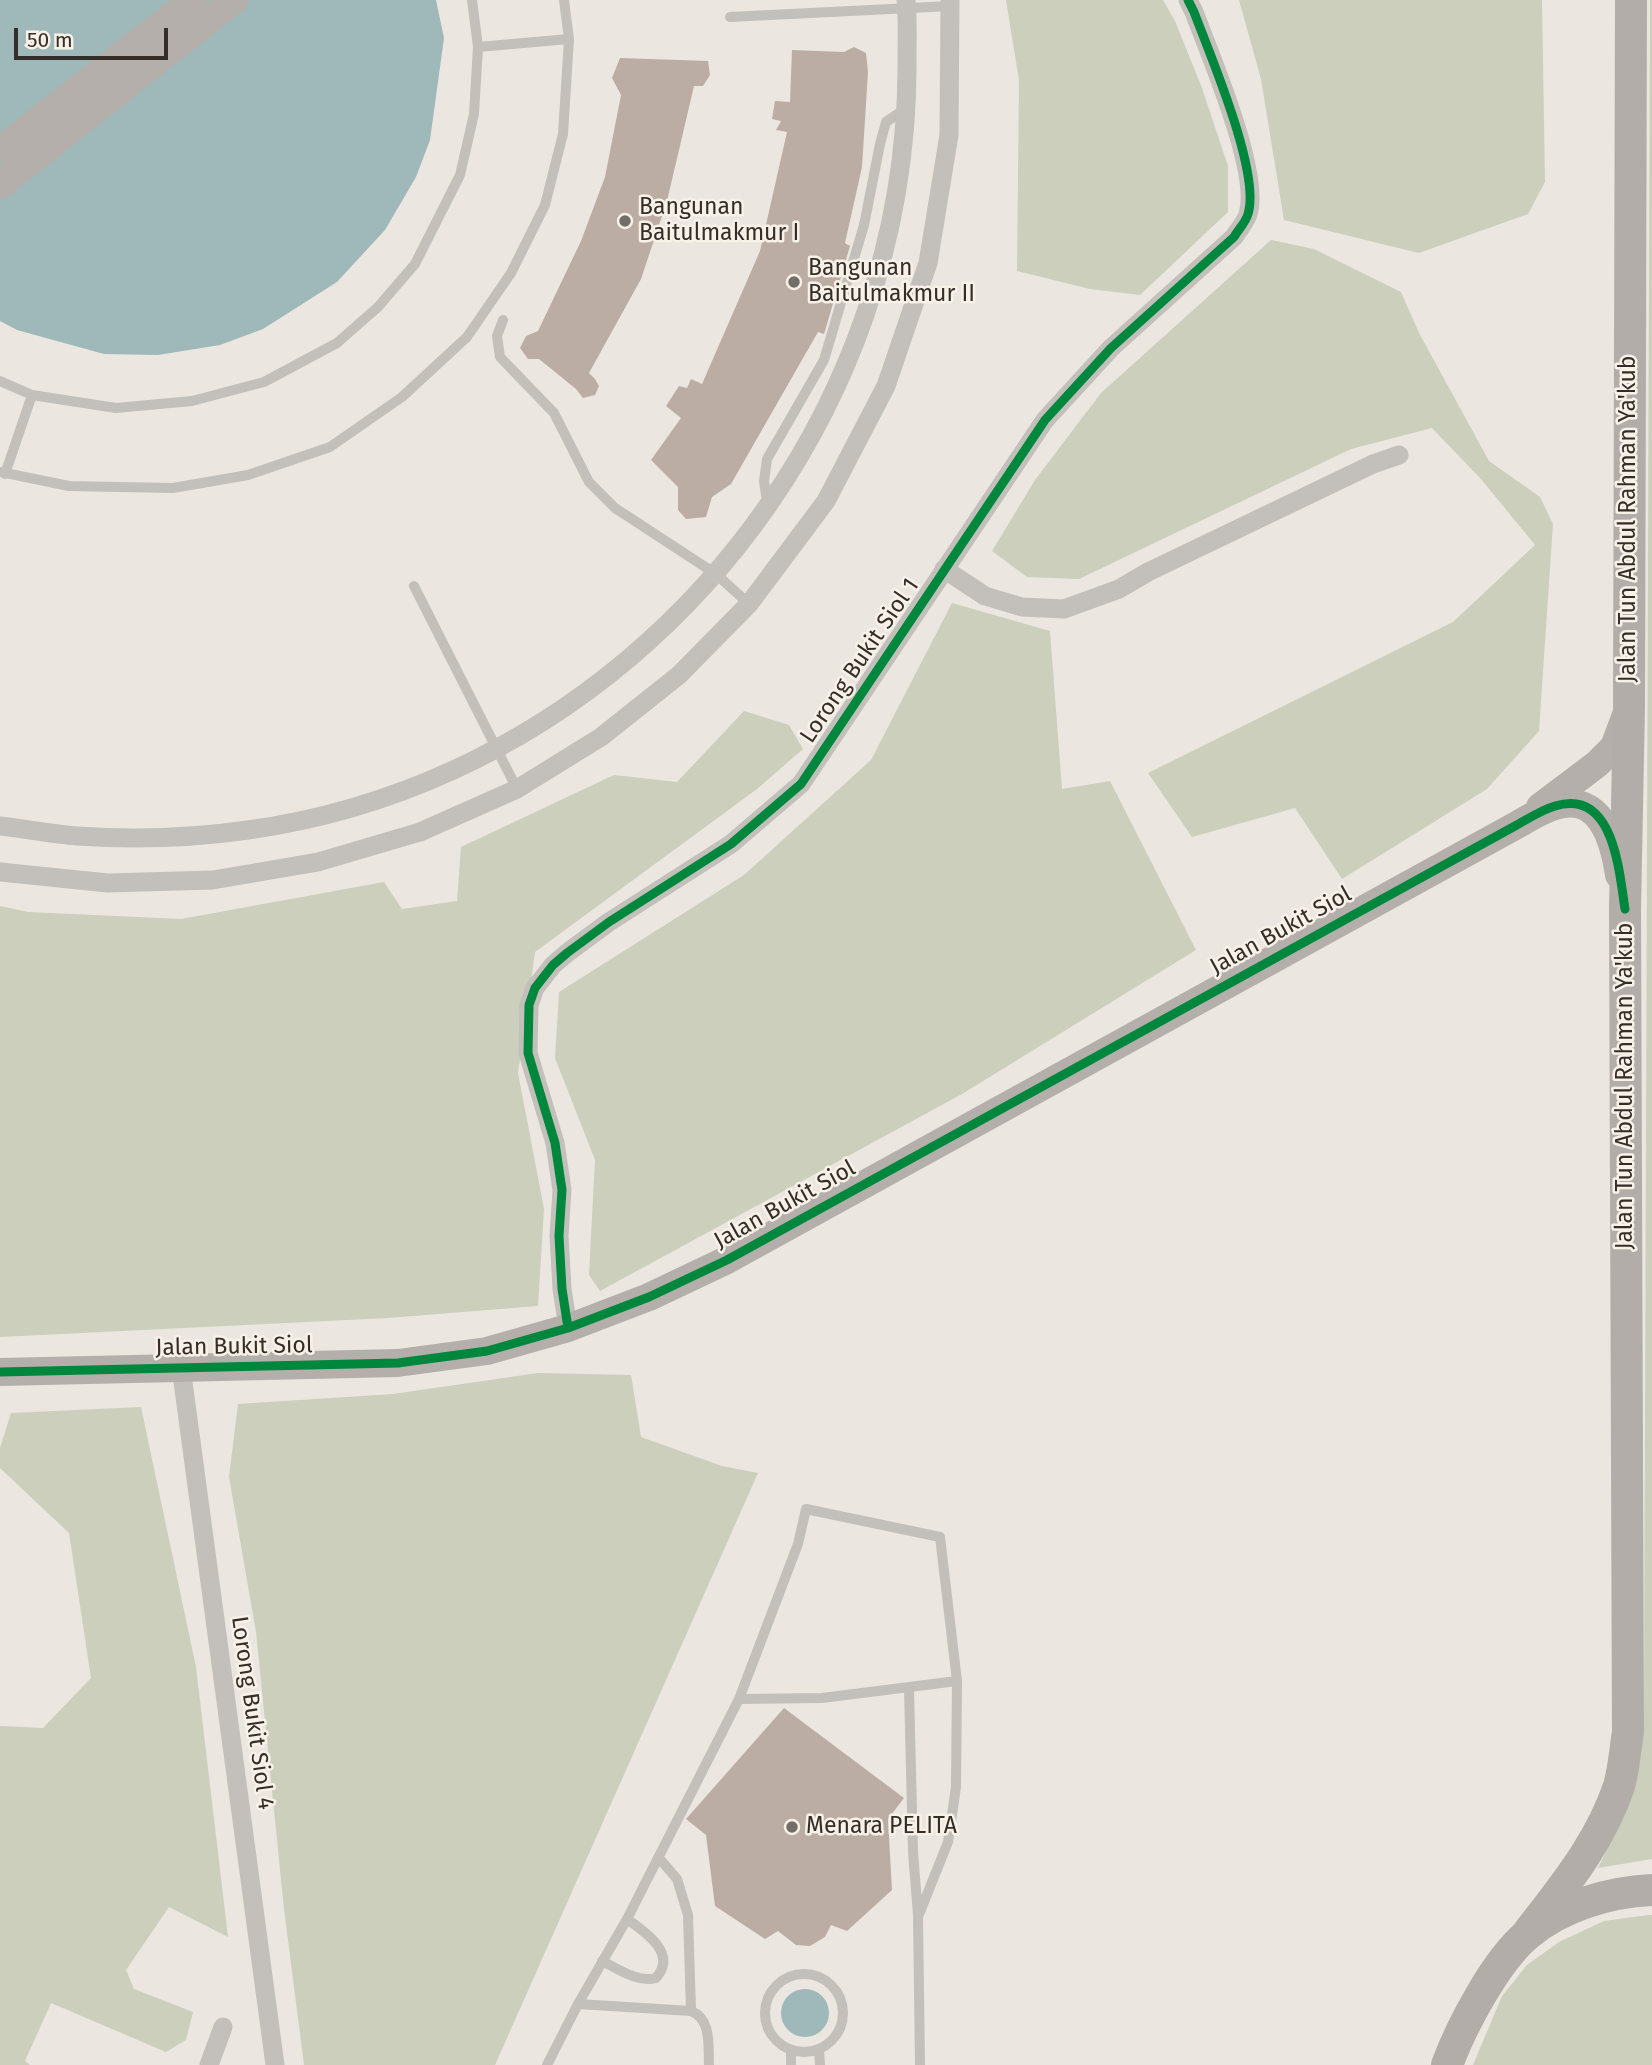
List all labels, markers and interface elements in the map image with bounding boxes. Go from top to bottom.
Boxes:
scale bar [18,14,172,58]
text: 50 m [27,27,73,53]
place label: Bangunan Baitulmakmur I [639,194,799,248]
marker: Bangunan Baitulmakmur I [617,213,633,229]
place label: Bangunan Baitulmakmur II [808,255,975,309]
marker: Bangunan Baitulmakmur II [786,274,802,290]
street label: Jalan Tun Abdul Rahman Ya'kub [1615,355,1643,683]
street label: Lorong Bukit Siol 1 [795,573,925,749]
street label: Jalan Bukit Siol [1206,881,1356,981]
street label: Jalan Tun Abdul Rahman Ya'kub [1612,922,1640,1250]
street label: Jalan Bukit Siol [710,1155,860,1255]
street label: Jalan Bukit Siol [155,1332,313,1362]
street label: Lorong Bukit Siol 4 [225,1615,279,1811]
place label: Menara PELITA [806,1813,957,1841]
marker: Menara PELITA [784,1819,800,1835]

